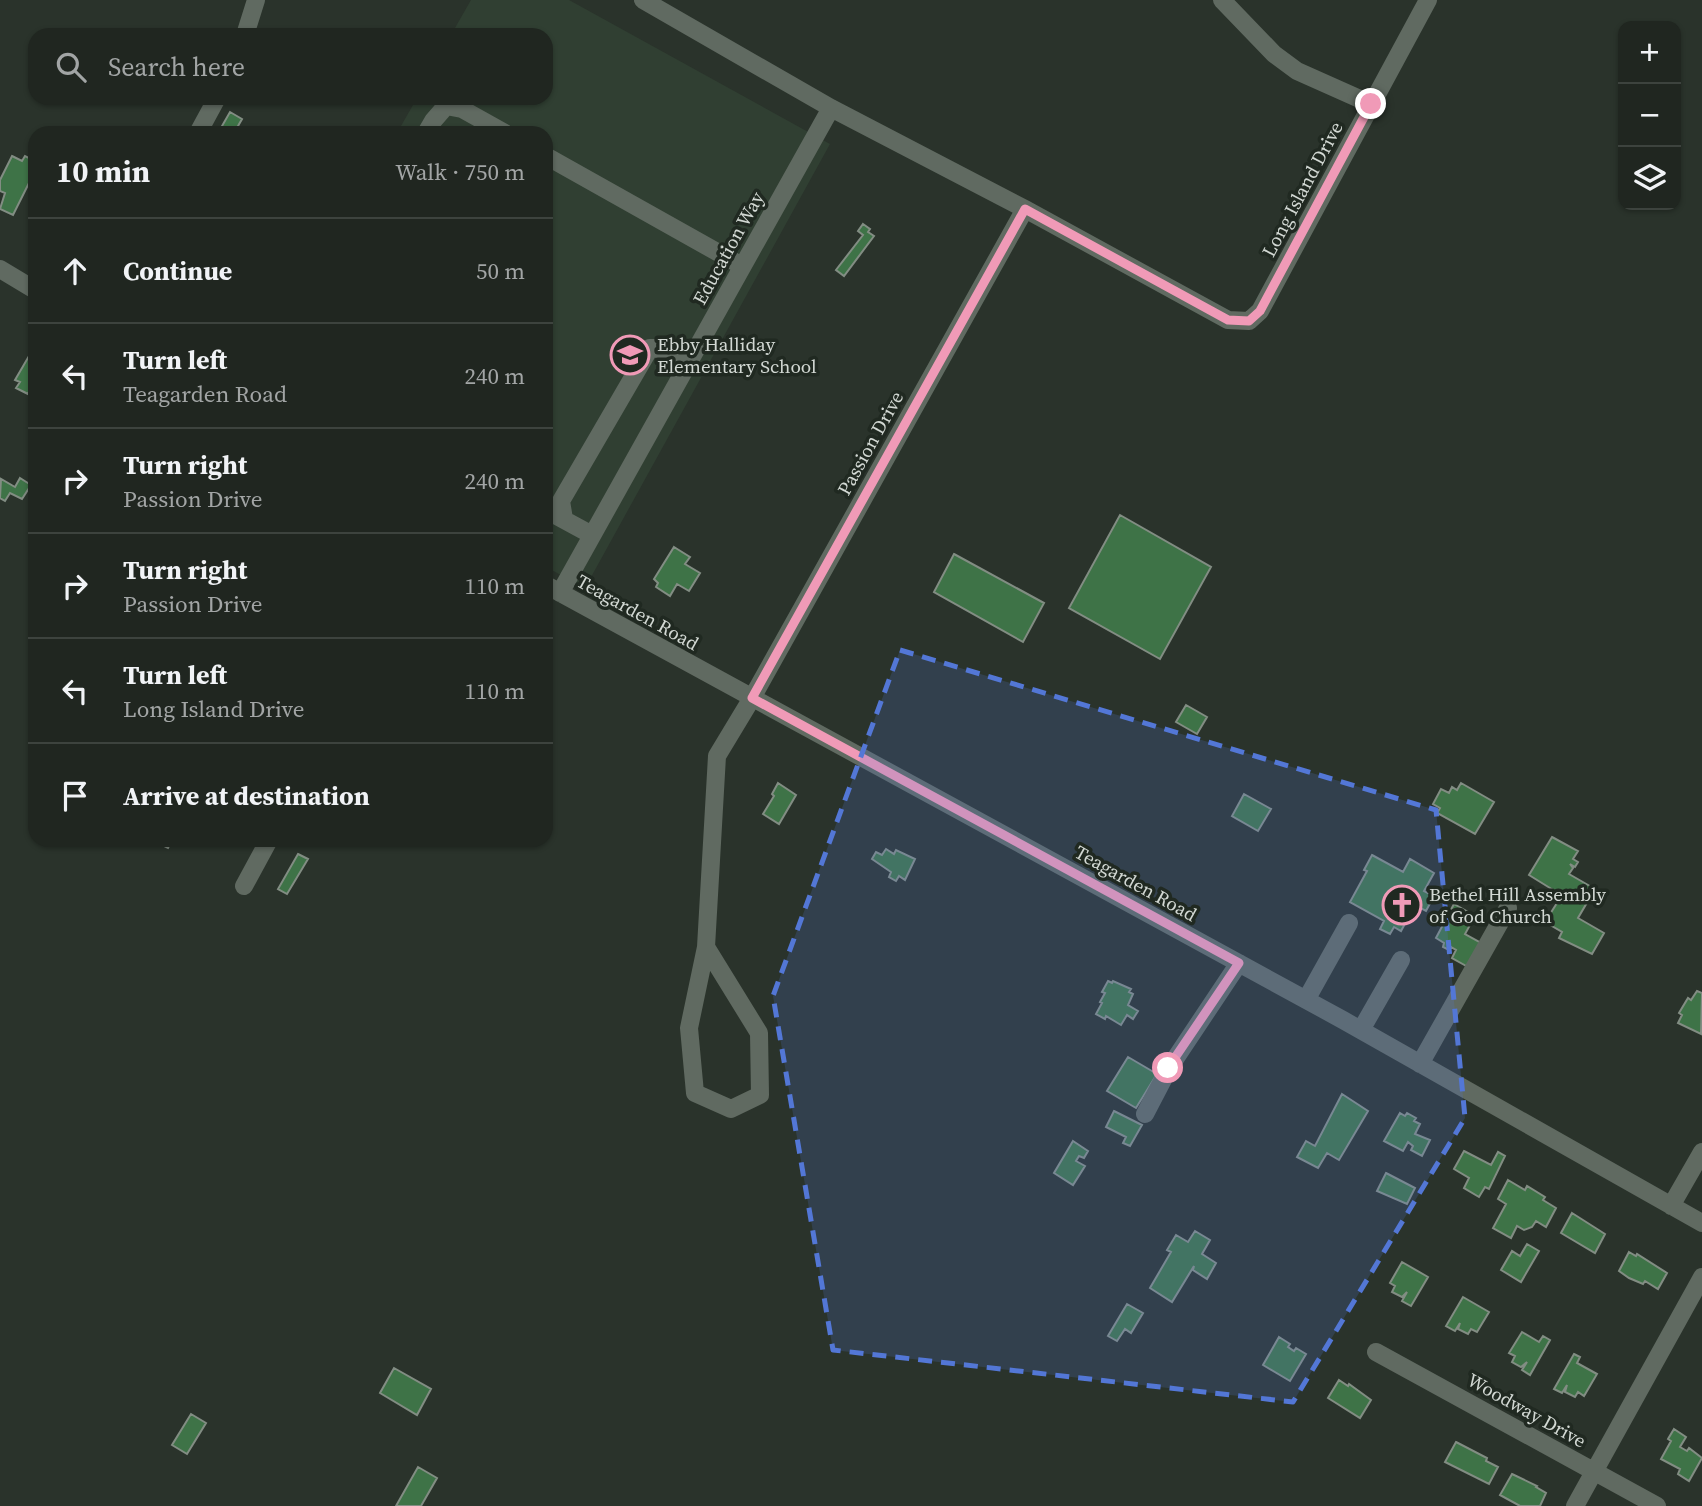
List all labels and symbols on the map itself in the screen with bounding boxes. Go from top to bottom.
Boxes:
route end [1355,88,1386,119]
street label: Long Island Drive [1255,117,1349,261]
street label: Education Way [686,187,770,309]
place label: Ebby Halliday Elementary School [657,331,817,379]
school or university icon: Ebby Halliday Elementary School [609,334,651,376]
street label: Passion Drive [831,386,909,500]
street label: Teagarden Road [572,568,704,656]
street label: Teagarden Road [1070,839,1202,927]
place label: Bethel Hill Assembly of God Church [1429,881,1606,929]
church icon: Bethel Hill Assembly of God Church [1381,884,1423,926]
route start [1152,1052,1183,1083]
street label: Woodway Drive [1463,1367,1591,1453]

